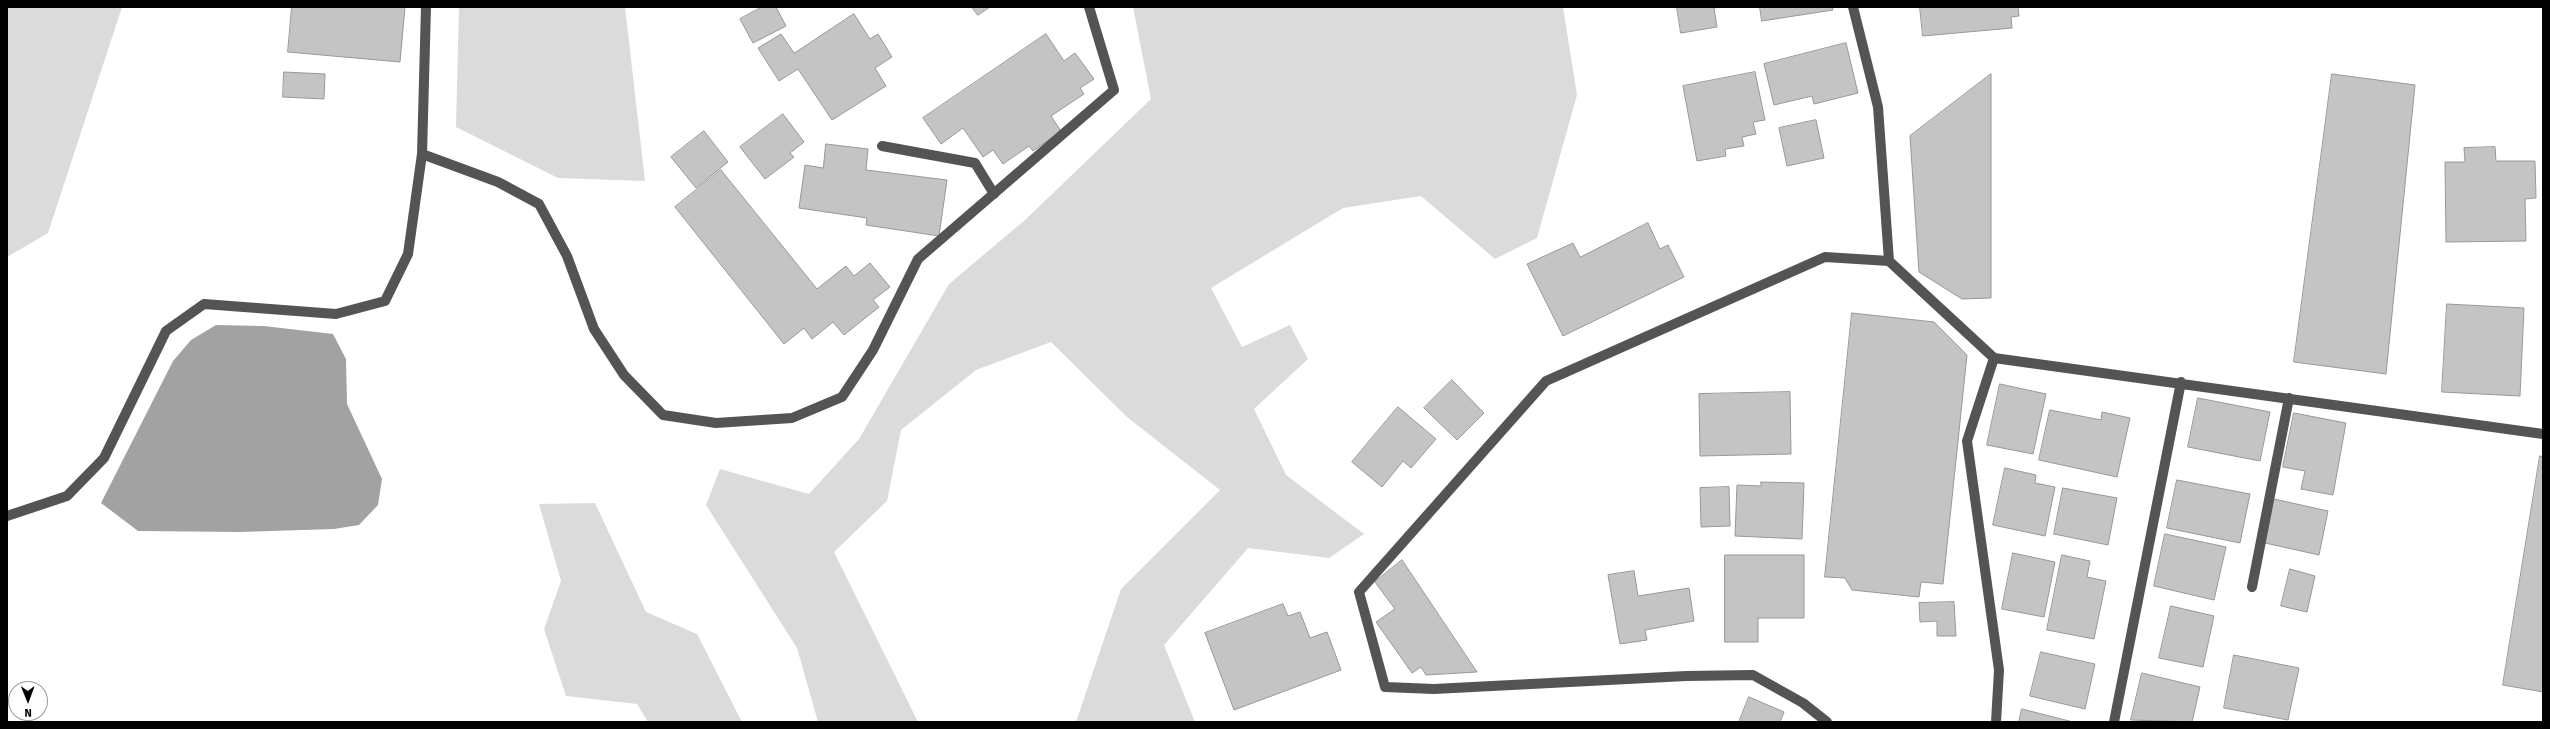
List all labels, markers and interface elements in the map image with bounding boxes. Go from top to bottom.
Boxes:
north arrow [8,681,48,721]
text: N [24,706,32,719]

